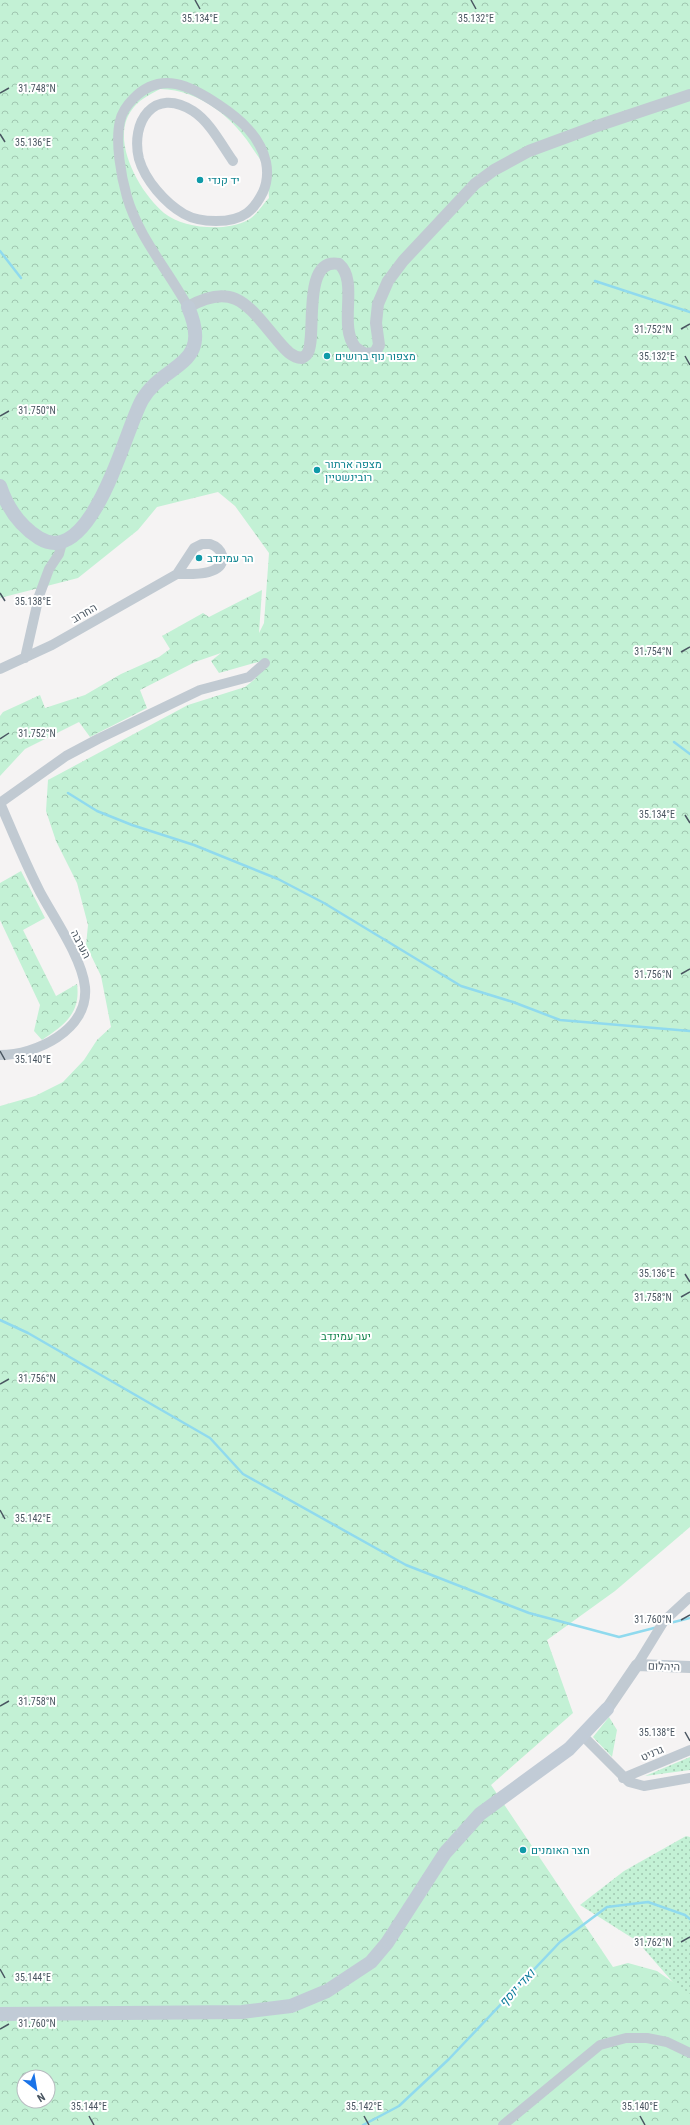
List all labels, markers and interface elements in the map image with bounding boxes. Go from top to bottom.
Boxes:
text: 35.134°E [182,13,218,24]
text: 35.132°E [458,13,494,24]
text: 31.748°N [18,83,56,94]
text: 35.136°E [15,137,51,148]
place label: יד קנדי [208,174,239,187]
marker: יד קנדי [195,175,205,185]
text: 31.752°N [634,324,672,335]
place label: מצפור נוף ברושים [335,350,416,363]
marker: מצפור נוף ברושים [322,351,332,361]
text: 35.132°E [639,351,675,362]
text: 31.750°N [18,405,56,416]
place label: מצפה ארתור רובינשטיין [325,458,382,484]
marker: מצפה ארתור רובינשטיין [312,465,322,475]
place label: הר עמינדב [207,552,254,565]
marker: הר עמינדב [194,553,204,563]
text: 35.138°E [15,596,51,607]
street label: החרוב [69,601,99,626]
text: 31.754°N [634,646,672,657]
text: 31.752°N [18,728,56,739]
text: 35.134°E [639,809,675,820]
street label: הערבה [68,928,93,961]
text: 31.756°N [634,969,672,980]
text: 35.140°E [15,1054,51,1065]
text: 35.136°E [639,1268,675,1279]
text: 31.758°N [634,1292,672,1303]
park label: יער עמינדב [321,1330,371,1343]
text: 31.756°N [18,1373,56,1384]
text: 35.142°E [15,1513,51,1524]
text: 31.760°N [634,1614,672,1625]
street label: היהלום [648,1659,680,1674]
text: 31.758°N [18,1696,56,1707]
text: 35.138°E [639,1727,675,1738]
street label: גרניט [639,1743,666,1764]
place label: חצר האומנים [531,1844,590,1857]
marker: חצר האומנים [518,1845,528,1855]
text: 31.762°N [634,1937,672,1948]
water label: ואדי יוסף [496,1965,539,2010]
text: 35.144°E [15,1972,51,1983]
text: 31.760°N [18,2018,56,2029]
north arrow [16,2069,56,2109]
text: N [34,2090,47,2105]
text: 35.144°E [71,2101,107,2112]
text: 35.142°E [346,2101,382,2112]
text: 35.140°E [622,2101,658,2112]

